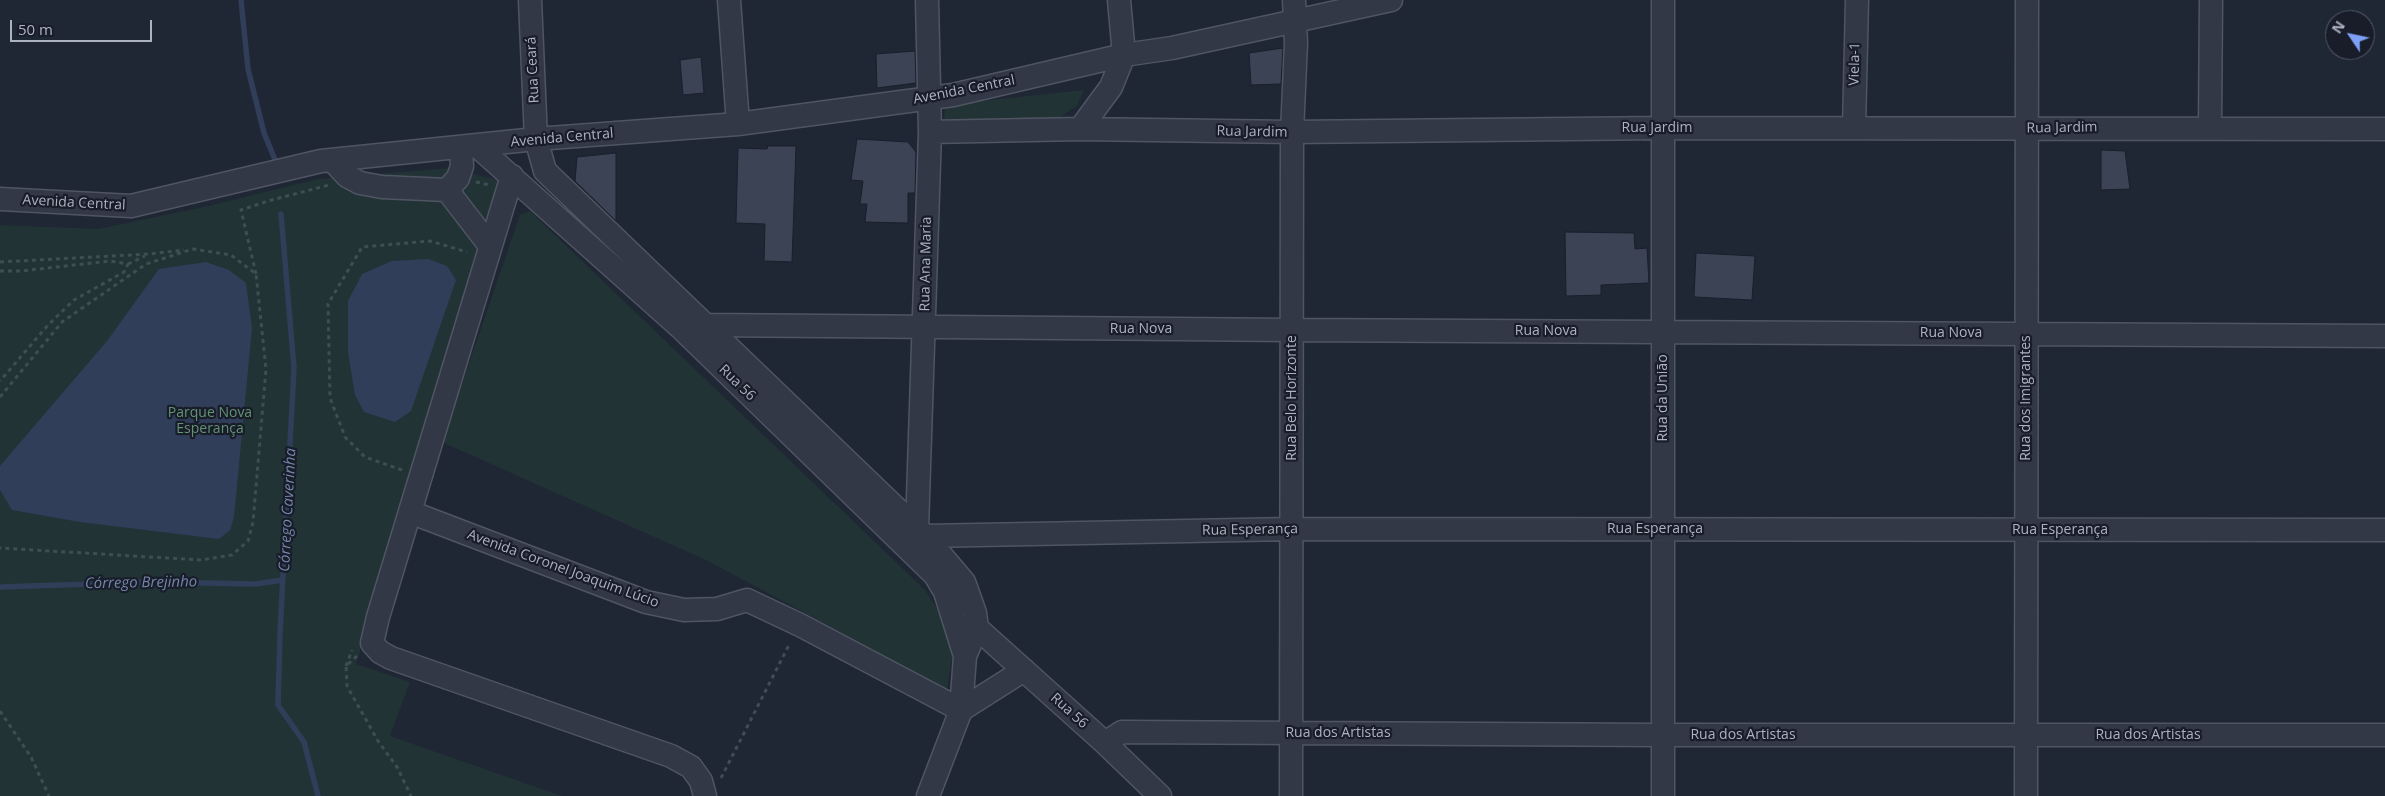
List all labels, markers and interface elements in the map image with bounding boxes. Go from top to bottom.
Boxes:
scale bar [12,10,155,42]
north arrow [2325,10,2375,60]
text: N [2327,17,2349,37]
text: 50 m [18,19,53,39]
street label: Rua Ceará [523,36,543,104]
street label: Viela-1 [1846,42,1864,86]
street label: Avenida Central [912,72,1016,108]
street label: Rua Jardim [2026,119,2098,137]
street label: Rua Jardim [1622,120,1692,136]
street label: Rua Jardim [1216,123,1288,141]
street label: Avenida Central [510,125,614,151]
street label: Avenida Central [22,192,126,214]
street label: Rua Ana Maria [917,216,935,312]
street label: Rua Nova [1110,321,1172,337]
street label: Rua Nova [1515,323,1577,339]
street label: Rua Nova [1920,325,1982,341]
street label: Rua Belo Horizonte [1284,335,1300,461]
street label: Rua dos Imigrantes [2018,335,2034,461]
street label: Rua da União [1655,354,1671,442]
street label: Rua 56 [715,361,759,405]
park label: Parque Nova Esperança [168,405,252,438]
water label: Córrego Caverinha [276,448,300,572]
street label: Rua Esperança [1202,521,1298,539]
street label: Rua Esperança [1607,521,1703,537]
street label: Rua Esperança [2012,522,2108,538]
street label: Avenida Coronel Joaquim Lúcio [465,526,661,612]
water label: Córrego Brejinho [85,573,197,593]
street label: Rua 56 [1047,690,1091,732]
street label: Rua dos Artistas [1285,725,1391,741]
street label: Rua dos Artistas [1690,727,1796,743]
street label: Rua dos Artistas [2095,727,2201,743]

